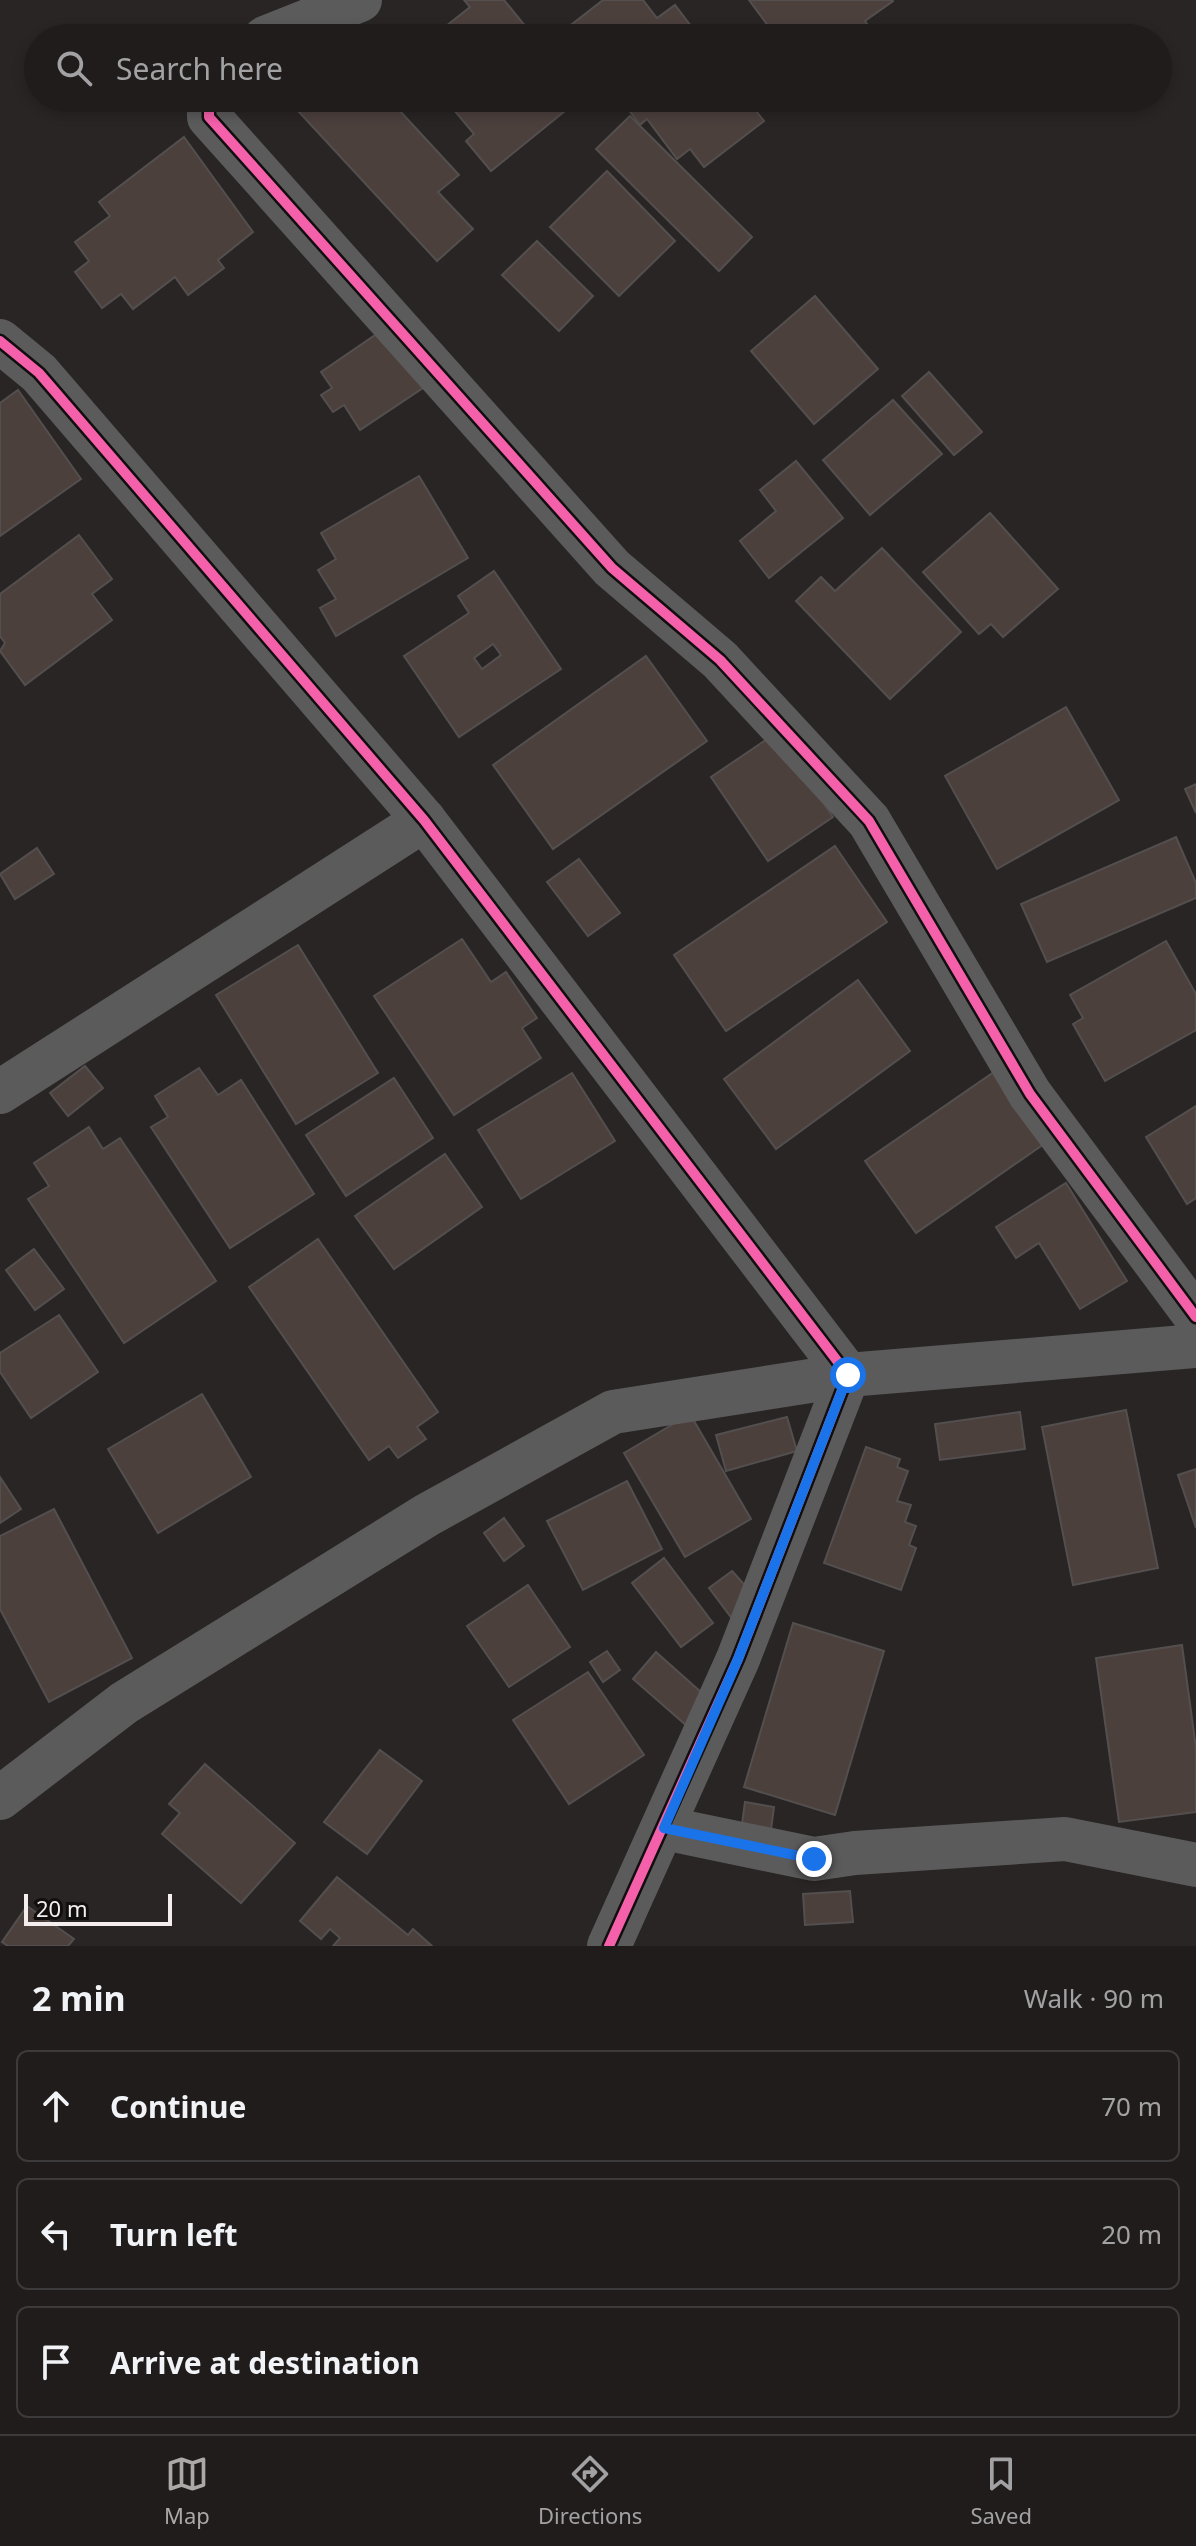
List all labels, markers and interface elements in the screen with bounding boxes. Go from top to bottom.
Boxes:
search box [24,24,1172,112]
icon: search [52,46,96,90]
text: Search here [116,48,283,89]
route start [830,1357,866,1393]
route end [796,1841,832,1877]
scale bar [24,1890,172,1926]
text: 20 m [36,1893,87,1923]
text: 2 min [32,1975,126,2021]
text: Walk · 90 m [1024,1980,1164,2016]
icon: ahead [34,2084,78,2128]
text: Continue [110,2086,246,2127]
text: 70 m [1101,2088,1162,2124]
icon: left [34,2212,78,2256]
text: Turn left [110,2214,238,2255]
text: 20 m [1101,2216,1162,2252]
icon: arrive [34,2340,78,2384]
text: Arrive at destination [110,2342,420,2383]
tab: Map [164,2452,210,2530]
tab: Directions [538,2452,642,2530]
tab: Saved [970,2452,1032,2530]

